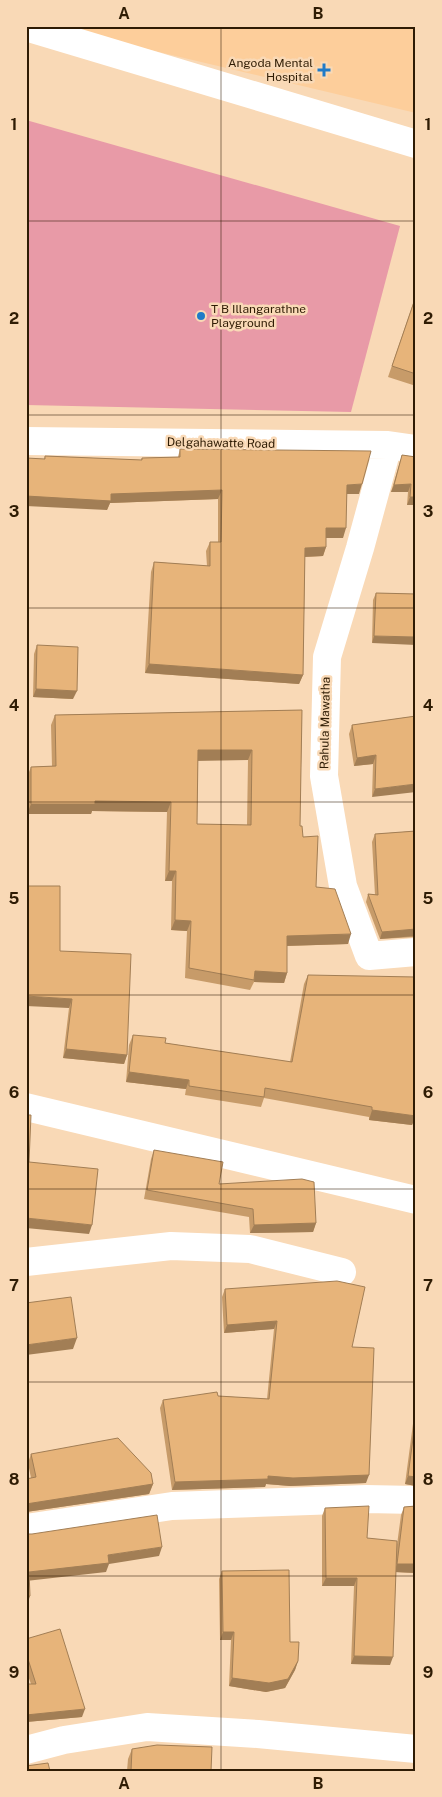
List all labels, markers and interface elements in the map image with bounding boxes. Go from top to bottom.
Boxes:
text: A [118,4,130,23]
text: B [313,4,324,23]
place label: Angoda Mental Hospital [228,56,313,84]
marker: Angoda Mental Hospital [317,63,331,77]
text: 1 [11,115,17,134]
text: 1 [425,115,431,134]
place label: T B Illangarathne Playground [211,302,306,330]
text: 2 [9,309,19,328]
text: 2 [423,309,433,328]
marker: T B Illangarathne Playground [195,310,207,322]
street label: Delgahawatte Road [167,435,275,451]
text: 3 [9,502,19,521]
text: 3 [423,502,433,521]
street label: Rahula Mawatha [317,677,333,769]
text: 4 [9,696,20,715]
text: 4 [423,696,434,715]
text: 5 [9,889,20,908]
text: 5 [423,889,434,908]
text: 6 [9,1083,19,1102]
text: 6 [423,1083,433,1102]
text: 7 [9,1276,19,1295]
text: 7 [423,1276,433,1295]
text: 8 [9,1470,20,1489]
text: 8 [423,1470,434,1489]
text: 9 [9,1663,19,1682]
text: 9 [423,1663,433,1682]
text: A [118,1774,130,1793]
text: B [313,1774,324,1793]

